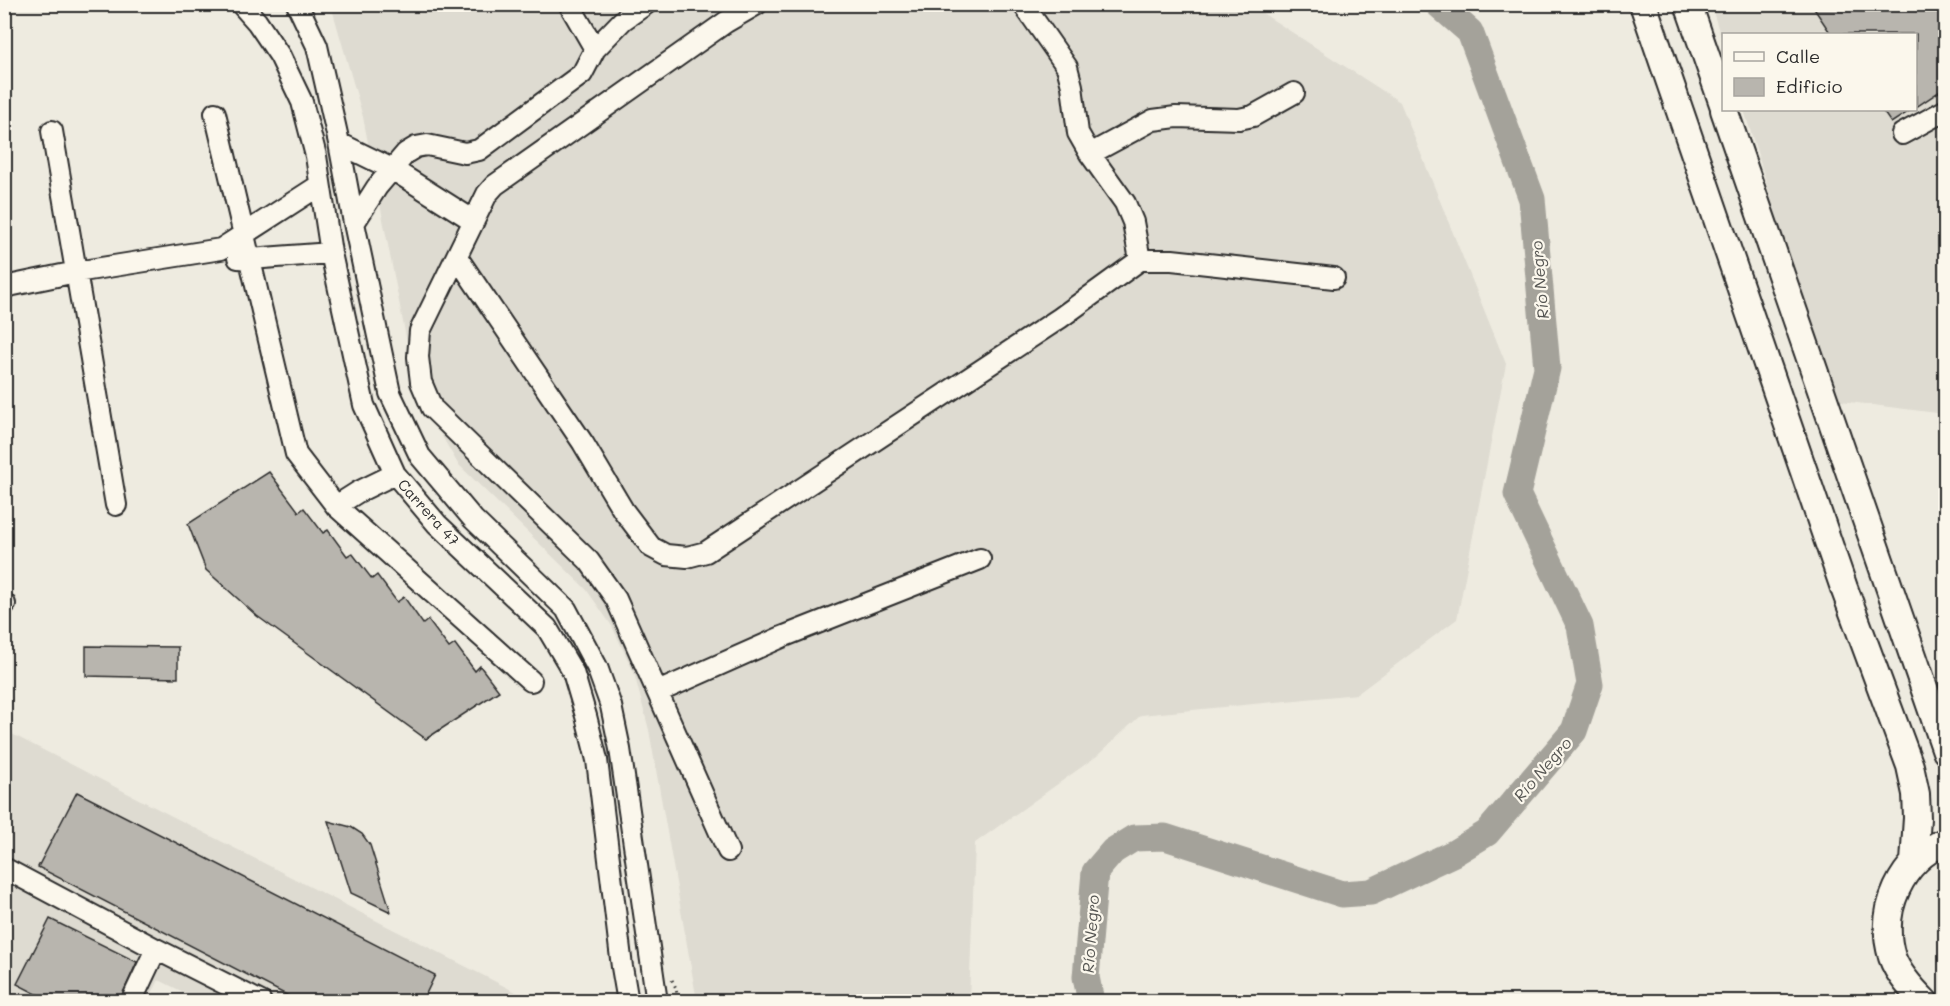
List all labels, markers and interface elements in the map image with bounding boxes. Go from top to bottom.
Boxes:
legend [1722,33,1917,111]
text: Calle [1776,44,1820,68]
text: Edificio [1776,74,1843,98]
water label: Río Negro [1525,240,1553,320]
street label: Carrera 47 [394,474,464,550]
water label: Río Negro [1508,732,1576,805]
water label: Río Negro [1077,894,1103,974]

